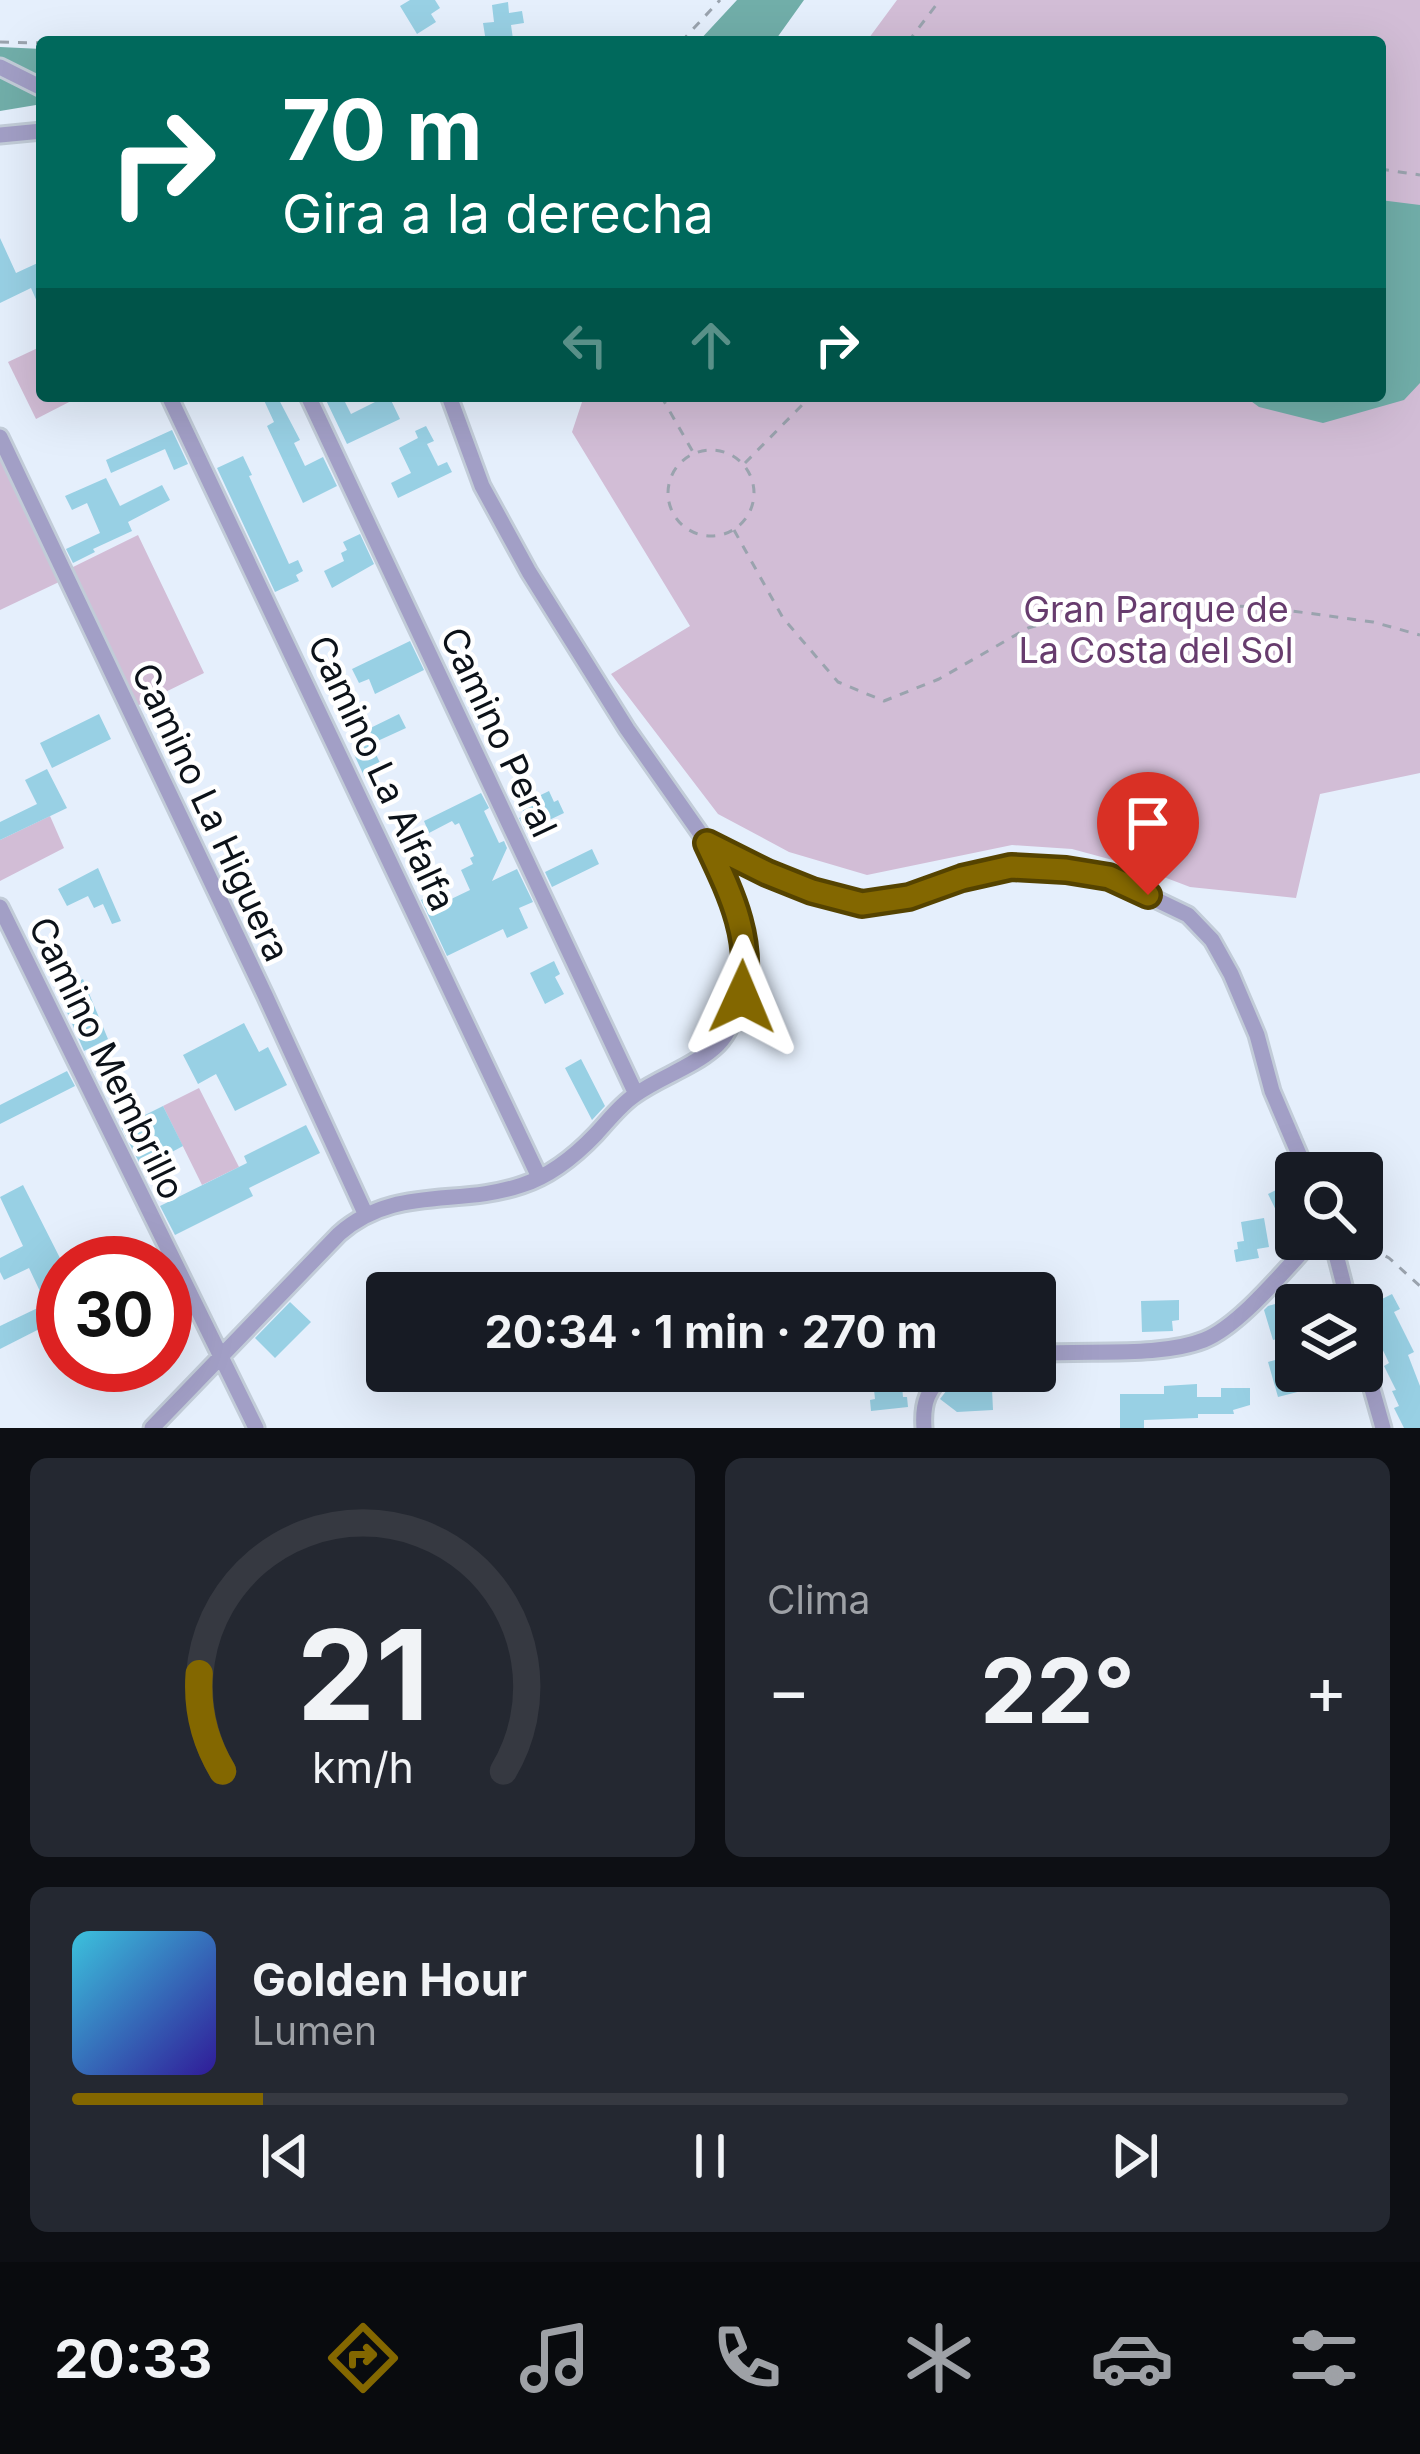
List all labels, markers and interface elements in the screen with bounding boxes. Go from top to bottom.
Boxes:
text: 70 m [282,79,483,180]
icon: right [84,84,240,240]
text: Gira a la derecha [282,181,714,246]
icon: left [552,312,618,378]
icon: ahead [678,312,744,378]
icon: right [804,312,870,378]
park label: Gran Parque de La Costa del Sol [1018,587,1294,672]
street label: Camino Peral [431,620,567,844]
street label: Camino La Alfalfa [299,628,465,918]
street label: Camino La Higuera [123,656,299,968]
pin [1097,772,1199,895]
icon: arrive [1115,790,1181,856]
street label: Camino Membrillo [20,910,194,1206]
position arrow [679,934,805,1060]
map controls [1275,1152,1383,1392]
button: search [1275,1152,1383,1260]
speed limit sign: 30 [36,1236,192,1392]
button: layers [1275,1284,1383,1392]
text: 20:34 · 1 min · 270 m [484,1304,938,1359]
text: Clima [767,1576,870,1623]
text: 21 [296,1599,429,1750]
text: 22° [980,1636,1135,1745]
text: − [767,1650,811,1730]
text: + [1304,1650,1348,1730]
text: km/h [312,1740,413,1792]
text: Golden Hour [252,1952,527,2007]
text: Lumen [252,2007,377,2054]
icon: previous [252,2123,318,2189]
icon: pause [677,2123,743,2189]
icon: next [1102,2123,1168,2189]
icon: directions [321,2316,405,2400]
icon: music [513,2316,597,2400]
icon: phone [705,2316,789,2400]
icon: climate [897,2316,981,2400]
icon: car [1090,2316,1174,2400]
icon: filters [1282,2316,1366,2400]
text: 20:33 [54,2326,212,2391]

